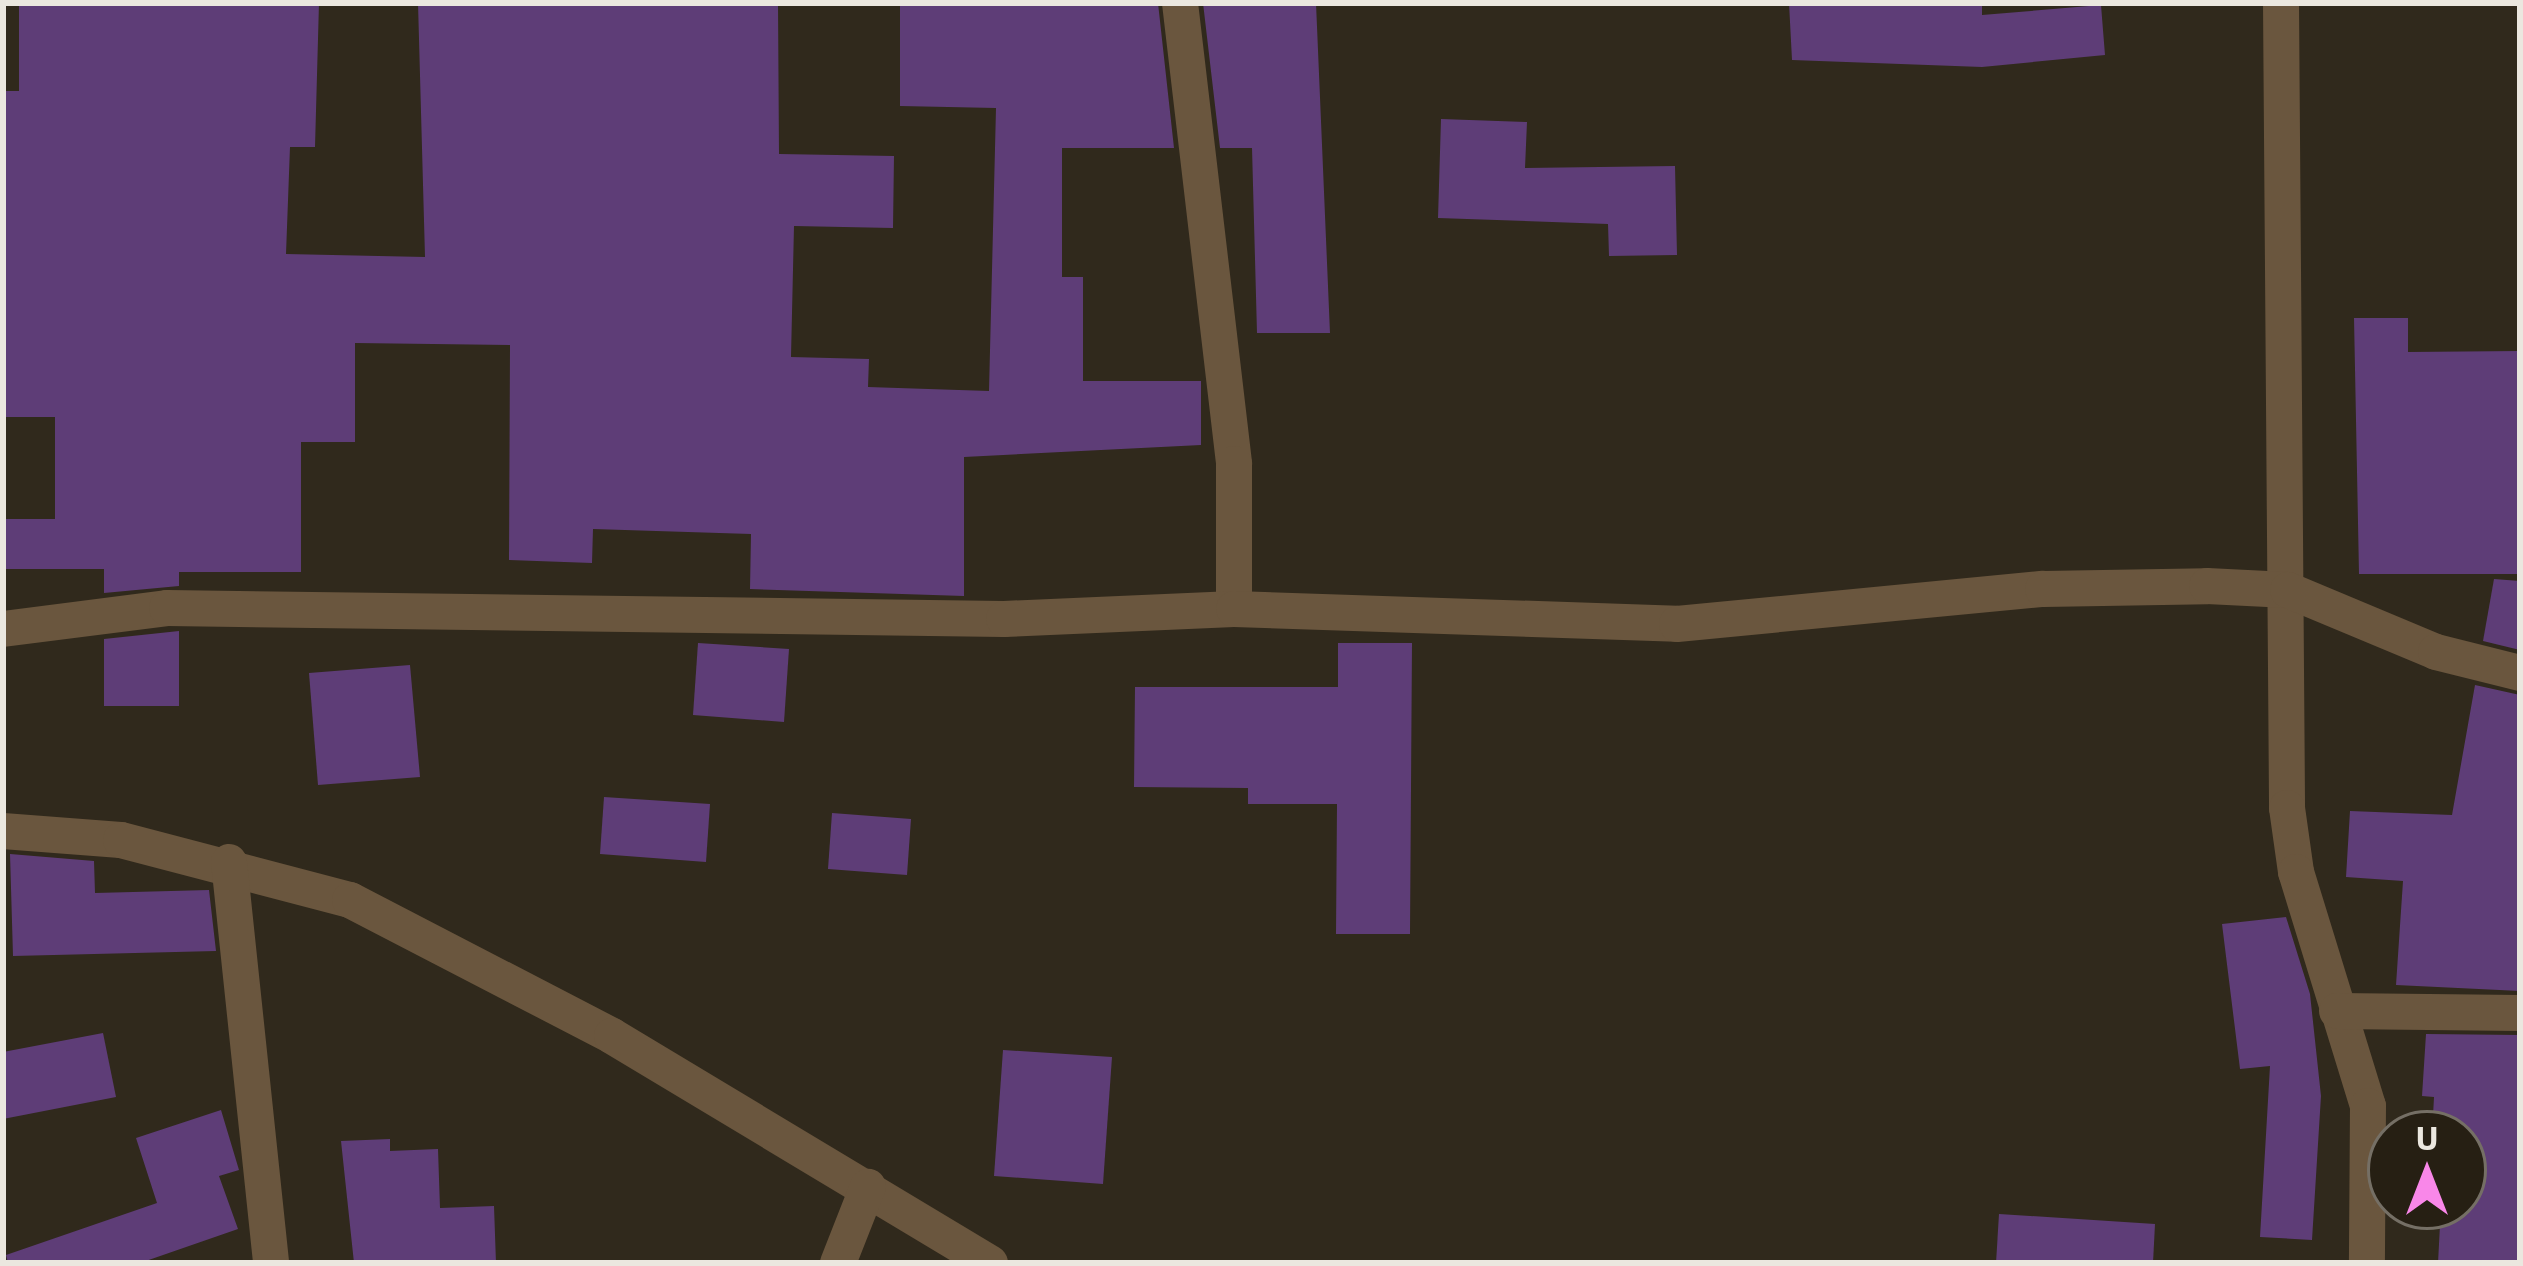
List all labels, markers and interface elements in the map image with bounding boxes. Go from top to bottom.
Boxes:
north arrow [2367,1110,2487,1230]
text: U [2416,1117,2438,1157]

